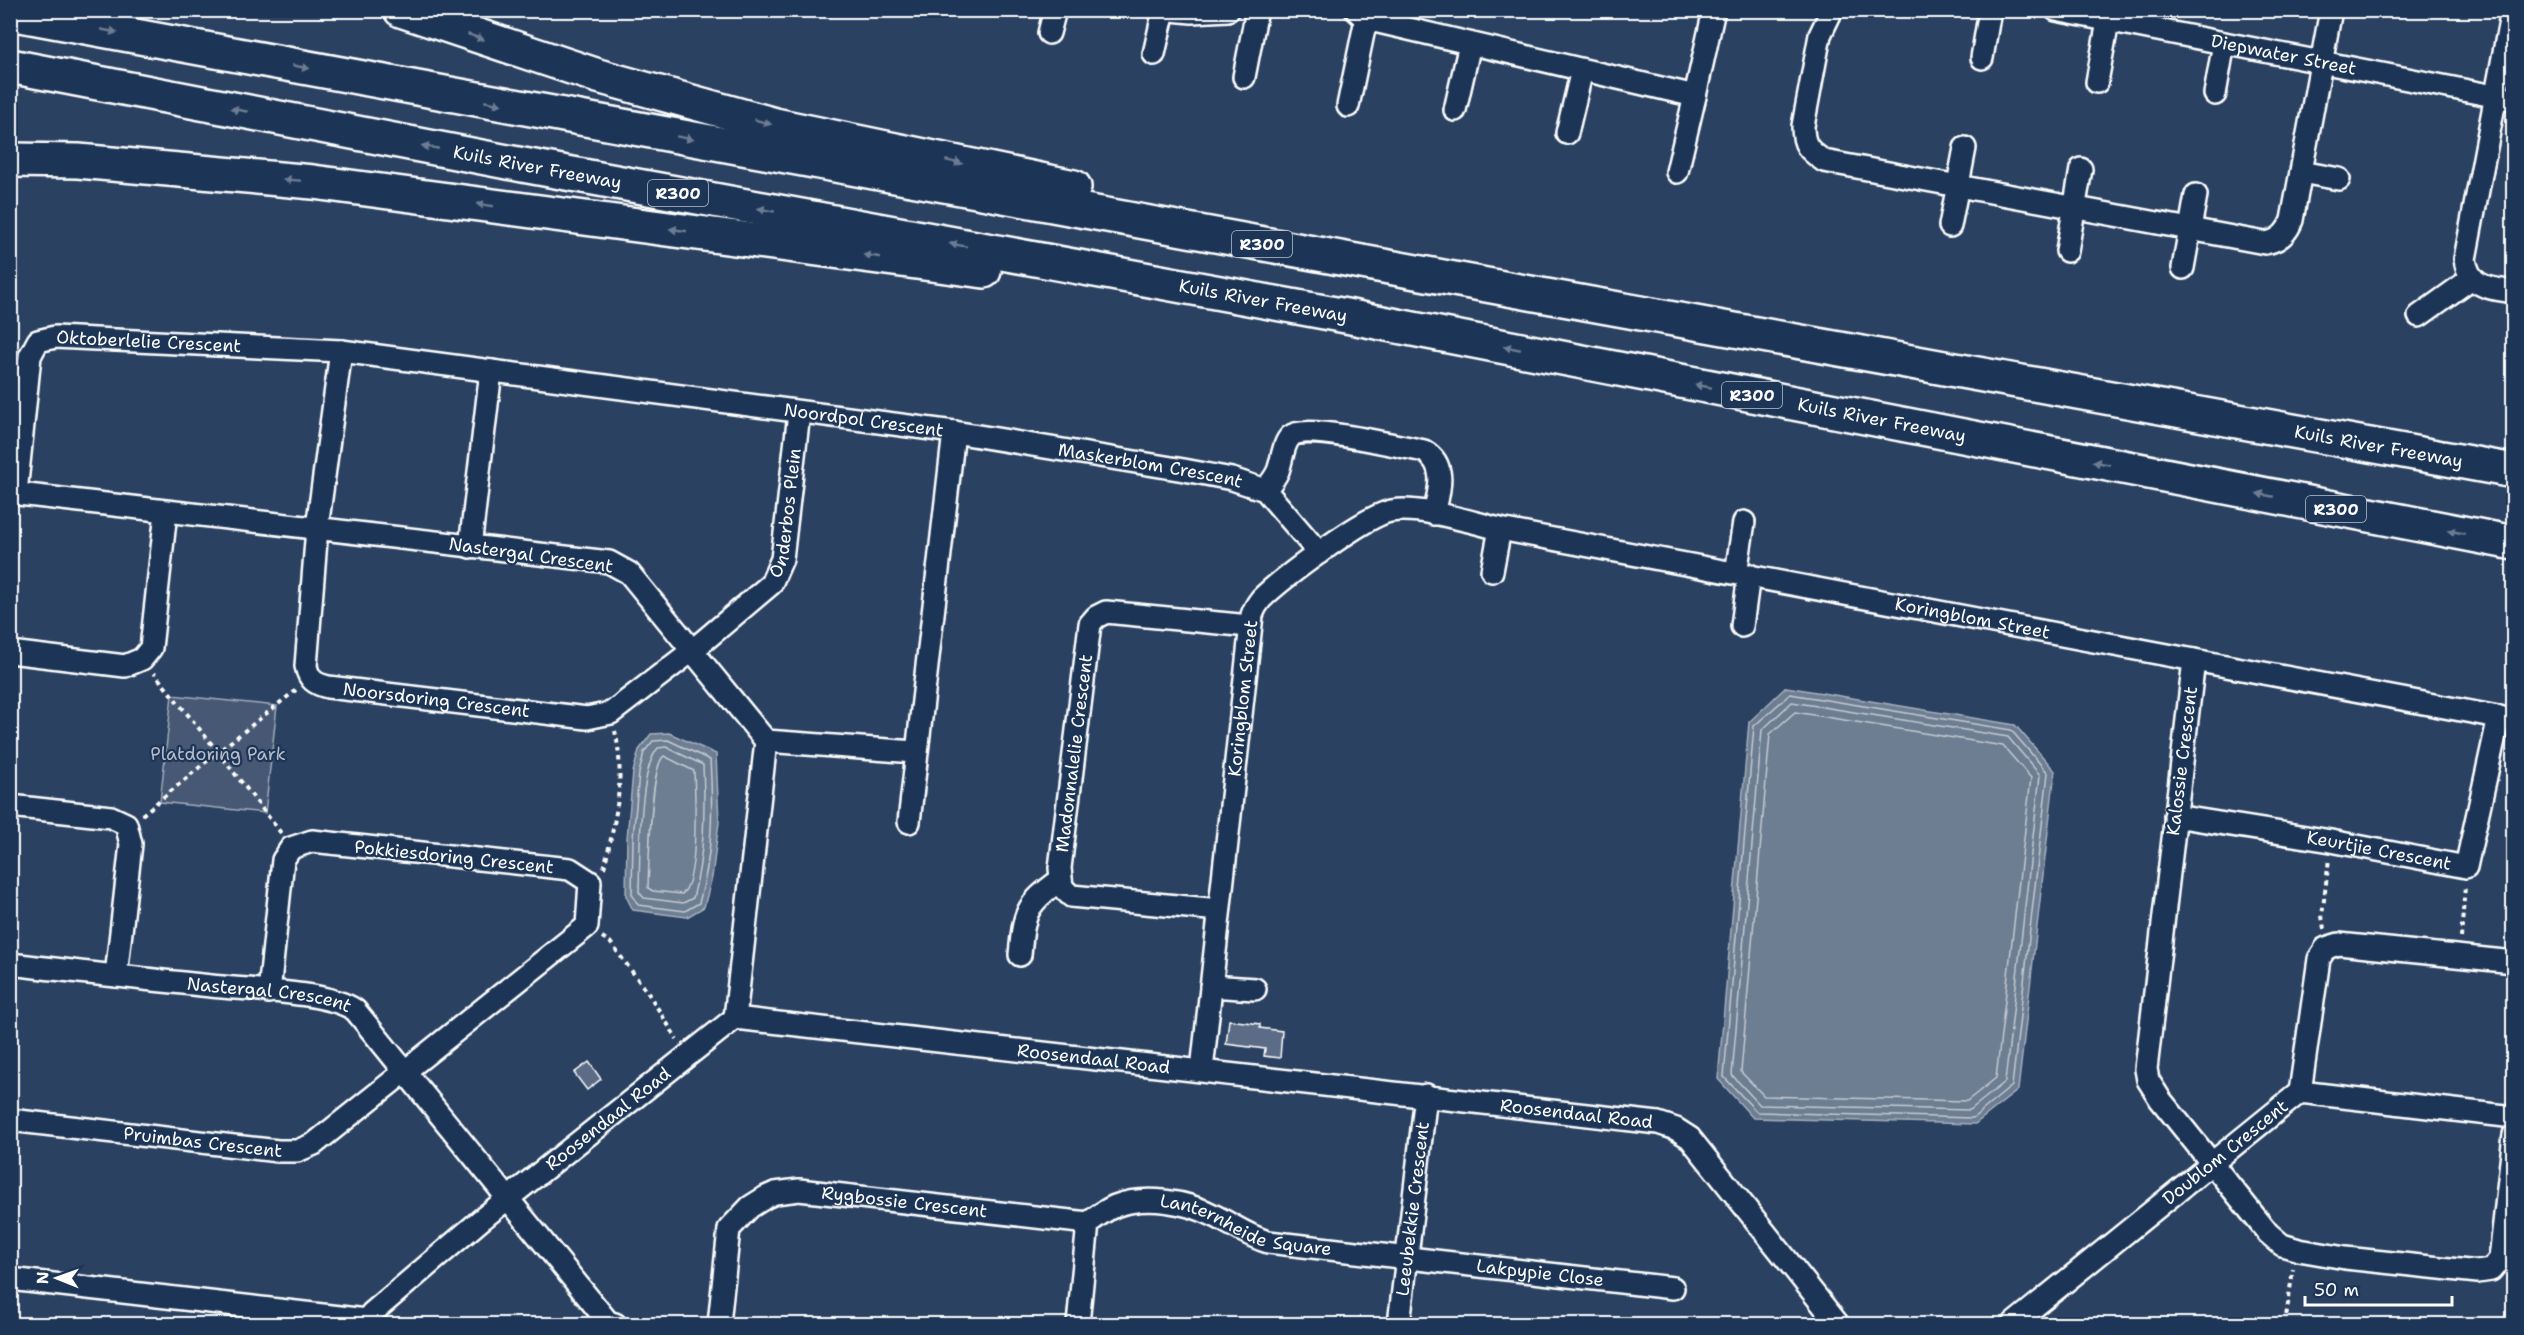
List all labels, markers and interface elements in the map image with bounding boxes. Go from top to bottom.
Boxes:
one-way arrow [100,27,119,36]
street label: Diepwater Street [2209,29,2359,81]
one-way arrow [467,32,485,42]
one-way arrow [292,63,311,72]
one-way arrow [483,98,502,107]
one-way arrow [229,105,248,114]
one-way arrow [755,118,773,127]
one-way arrow [675,134,694,143]
street label: Kuils River Freeway [451,140,624,195]
one-way arrow [420,142,439,151]
one-way arrow [945,158,964,167]
one-way arrow [282,175,301,185]
road number: R300 [648,180,708,206]
one-way arrow [476,200,495,209]
one-way arrow [757,205,776,214]
one-way arrow [669,226,688,235]
road number: R300 [1232,231,1292,257]
one-way arrow [948,240,967,249]
one-way arrow [862,251,881,261]
street label: Kuils River Freeway [1177,274,1349,328]
street label: Oktoberlelie Crescent [56,325,242,358]
one-way arrow [1502,343,1521,352]
one-way arrow [1693,381,1712,390]
road number: R300 [1722,382,1782,408]
street label: Kuils River Freeway [1796,392,1968,448]
street label: Noordpol Crescent [783,398,945,443]
street label: Kuils River Freeway [2292,419,2465,474]
street label: Maskerblom Crescent [1056,437,1246,494]
street label: Onderbos Plein [763,447,807,582]
one-way arrow [2091,458,2110,467]
one-way arrow [2255,490,2274,499]
road number: R300 [2306,496,2366,522]
one-way arrow [2446,527,2465,536]
street label: Nastergal Crescent [447,532,615,578]
street label: Koringblom Street [1893,592,2052,645]
street label: Koringblom Street [1222,619,1263,778]
street label: Madonnalelie Crescent [1050,653,1098,854]
street label: Noorsdoring Crescent [342,677,531,723]
street label: Kalossie Crescent [2161,685,2203,837]
park label: Platdoring Park [150,742,286,766]
street label: Keurtjie Crescent [2305,825,2454,876]
street label: Pokkiesdoring Crescent [353,835,555,879]
street label: Nastergal Crescent [186,972,356,1018]
street label: Roosendaal Road [1016,1038,1171,1079]
street label: Roosendaal Road [540,1062,676,1176]
street label: Roosendaal Road [1499,1093,1654,1134]
street label: Doublom Crescent [2157,1094,2293,1211]
street label: Leeubekkie Crescent [1390,1120,1435,1297]
street label: Pruimbas Crescent [122,1121,282,1163]
street label: Rygbossie Crescent [820,1181,989,1223]
street label: Lanternheide Square [1159,1189,1333,1261]
north arrow [27,1248,87,1308]
street label: Lakpypie Close [1475,1254,1605,1292]
scale bar [2305,1269,2452,1307]
text: N [32,1271,53,1284]
text: 50 m [2314,1278,2359,1302]

